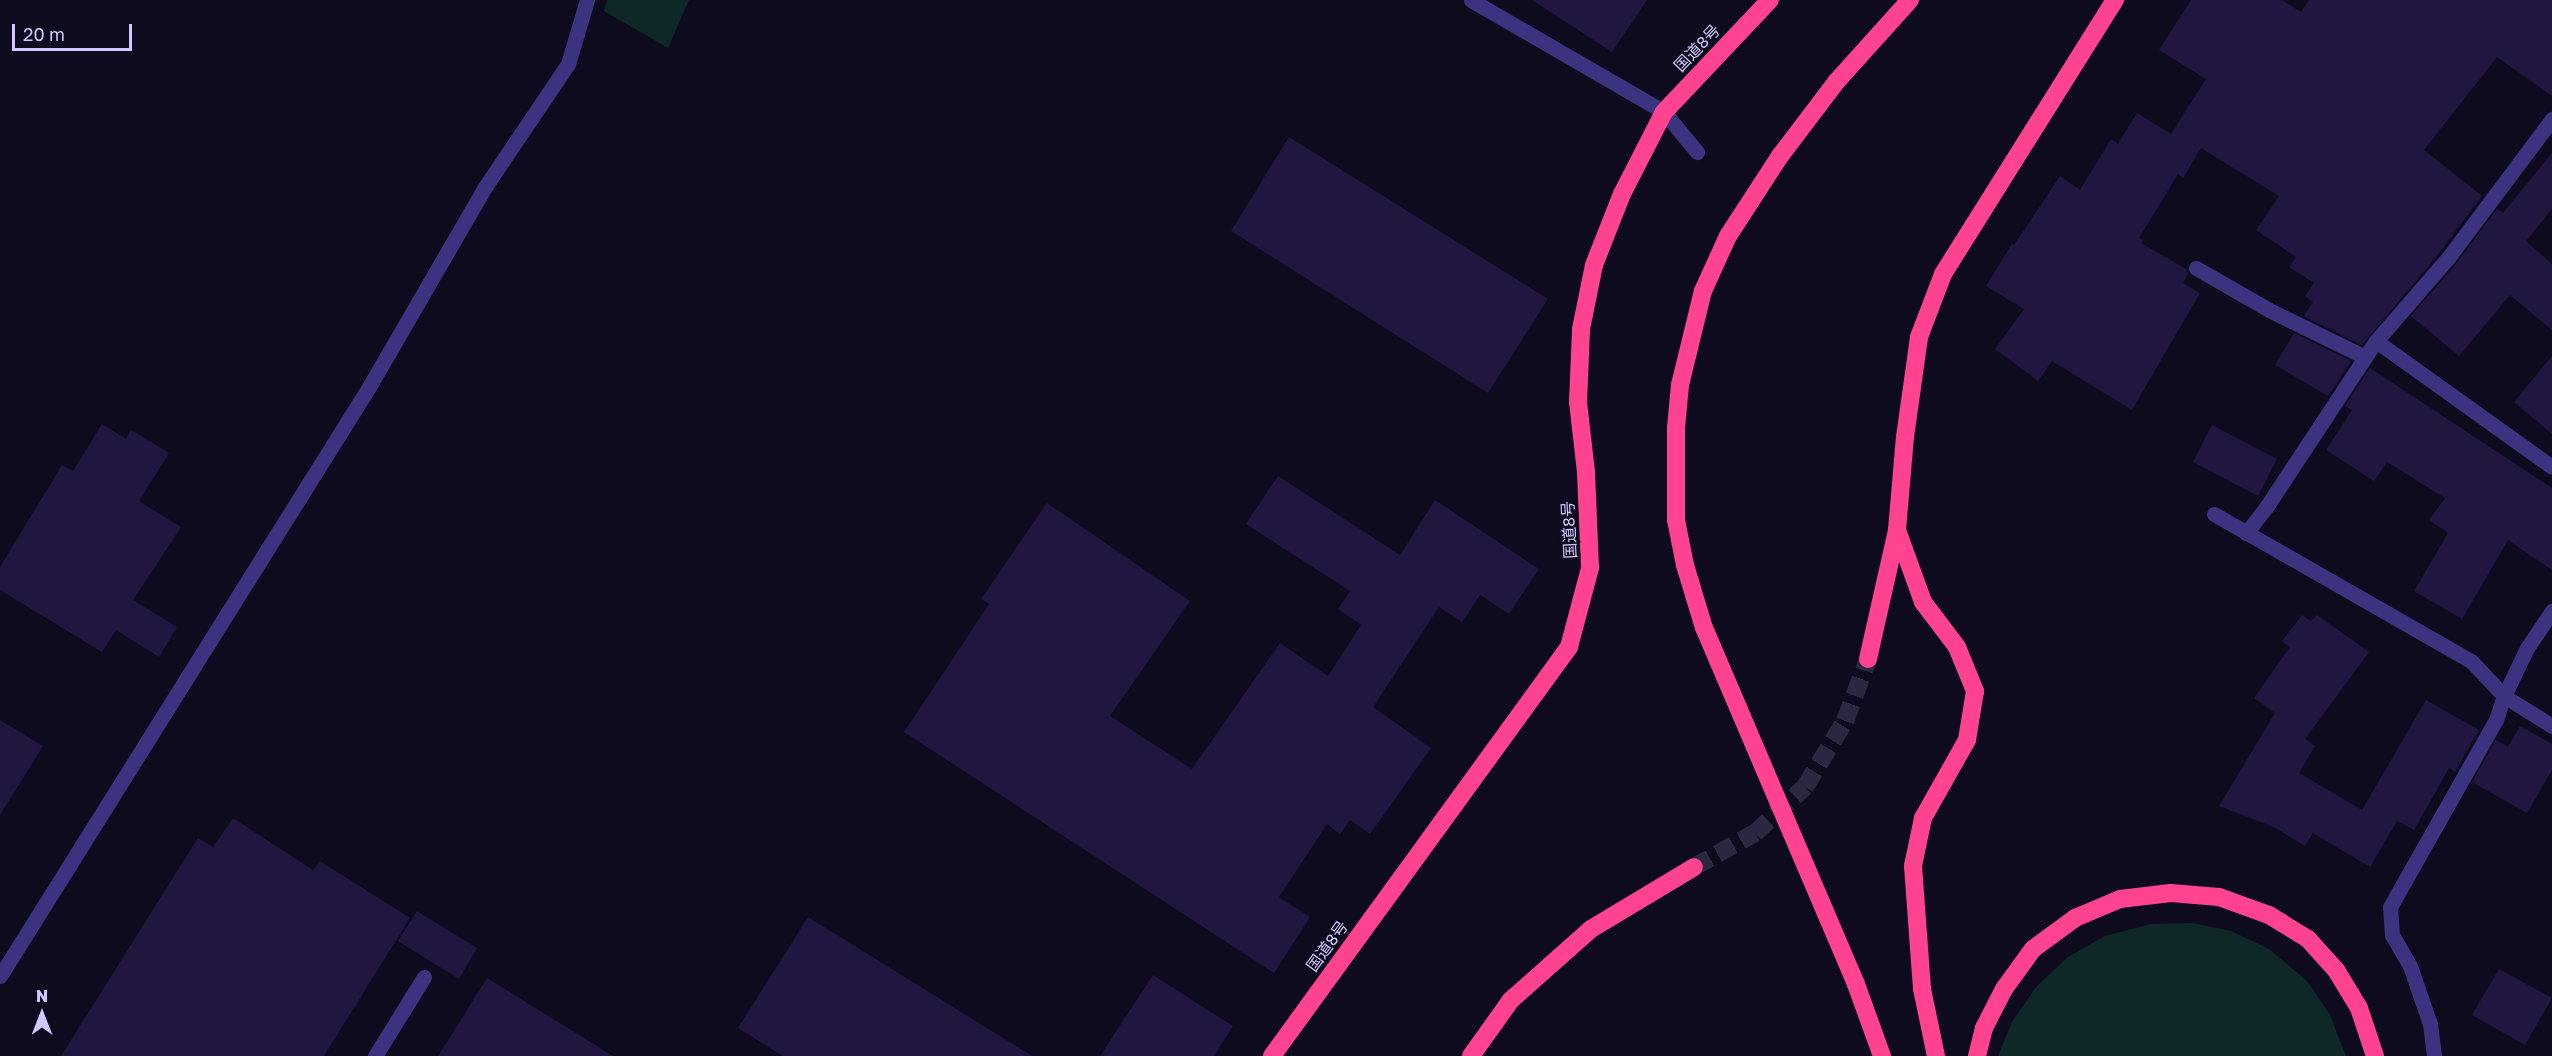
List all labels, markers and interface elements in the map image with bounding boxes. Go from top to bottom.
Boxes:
scale bar [15,12,135,50]
street label: 国道8号 [1670,21,1724,75]
text: 20 m [23,23,65,45]
street label: 国道8号 [1558,501,1580,559]
street label: 国道8号 [1302,917,1352,975]
north arrow [12,984,72,1044]
text: N [36,986,48,1006]

